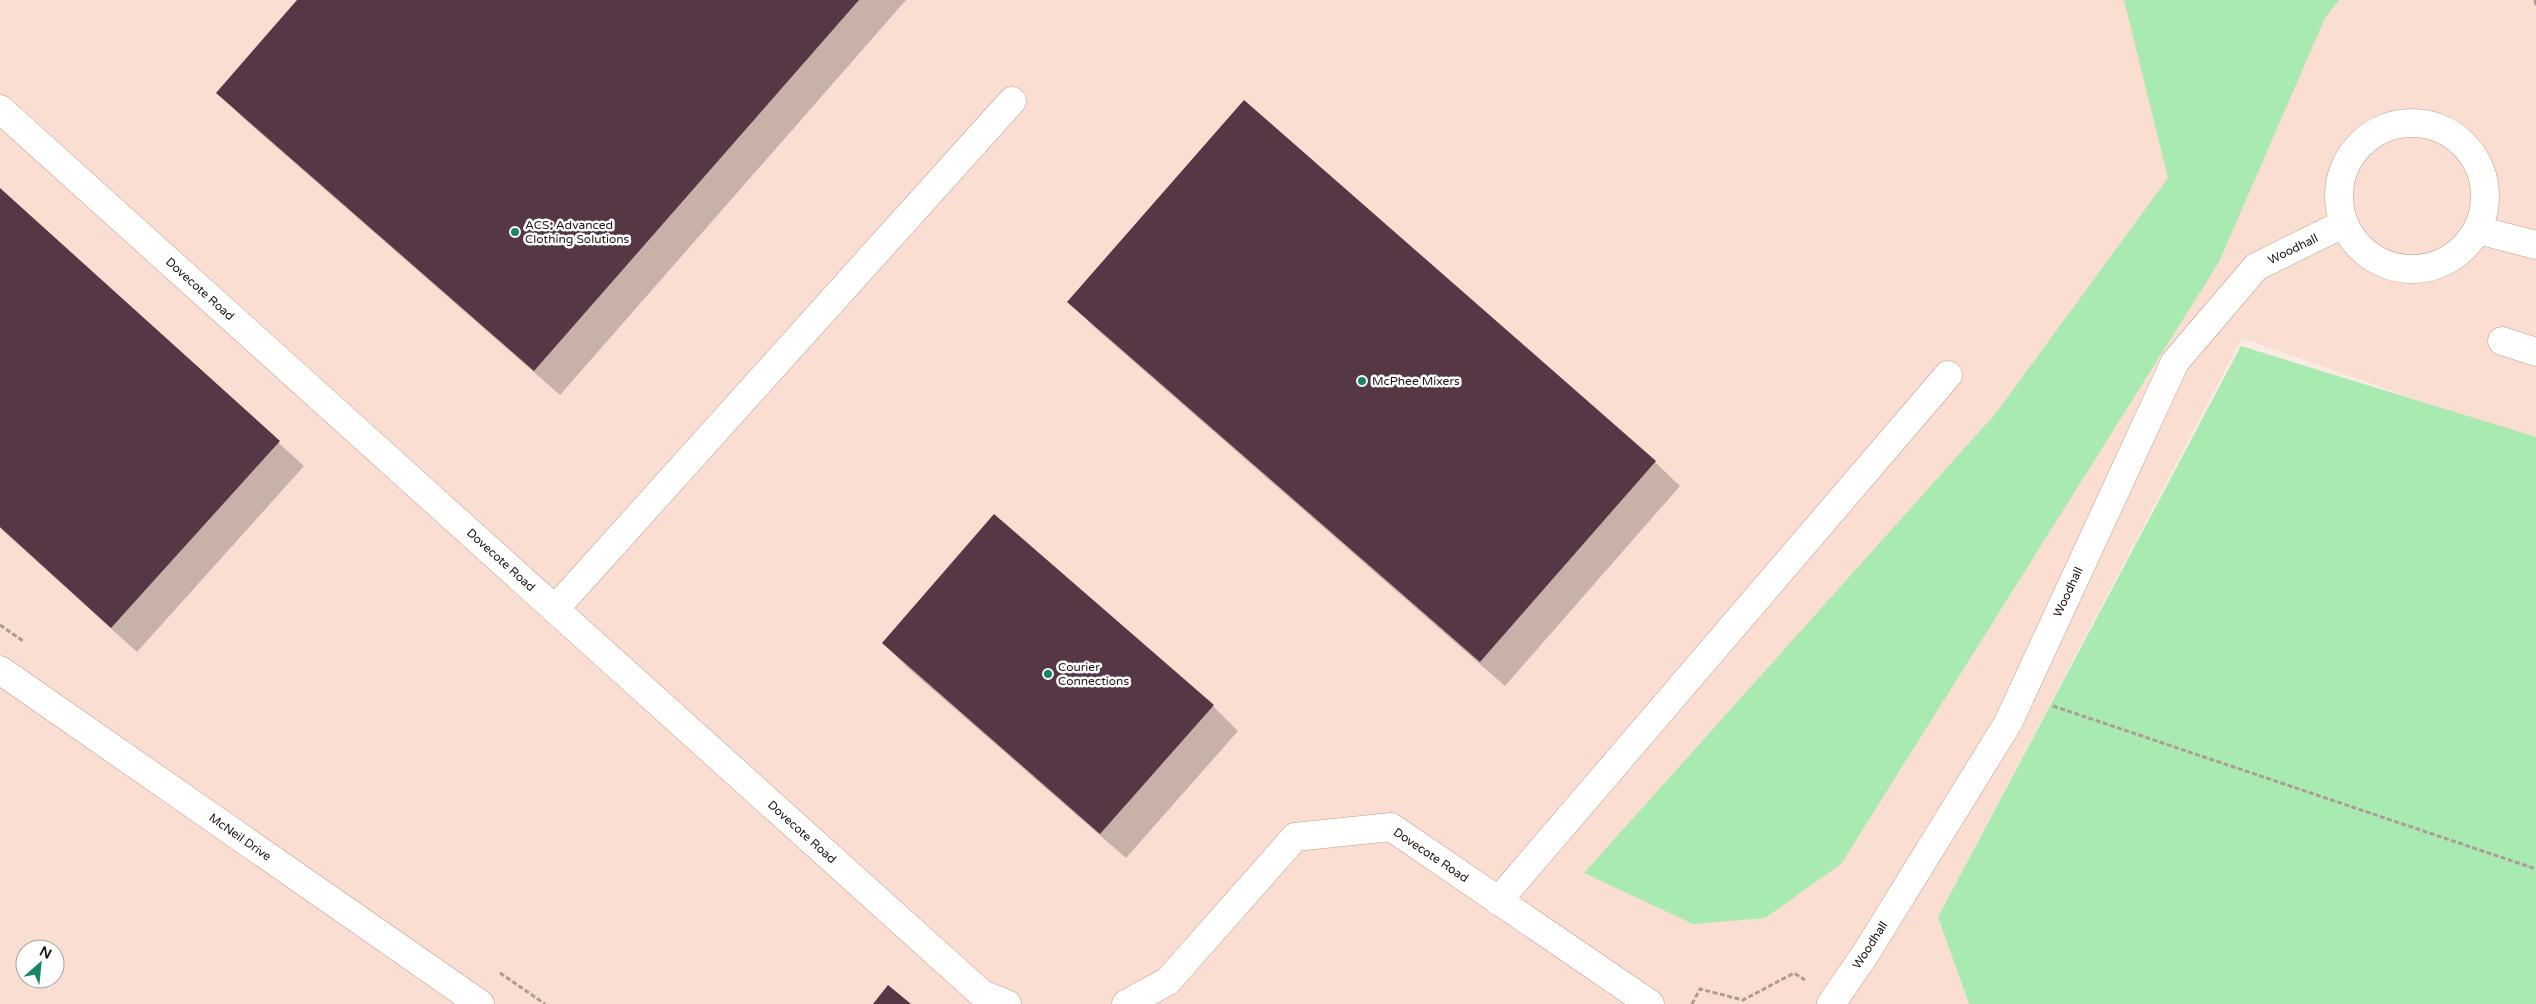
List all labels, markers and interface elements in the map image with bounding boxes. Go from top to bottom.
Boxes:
place label: ACS: Advanced Clothing Solutions [525,218,630,246]
marker: ACS: Advanced Clothing Solutions [509,226,521,238]
street label: Woodhall [2266,231,2320,267]
street label: Dovecote Road [163,255,237,323]
place label: McPhee Mixers [1372,374,1460,388]
marker: McPhee Mixers [1356,375,1368,387]
street label: Dovecote Road [464,526,538,594]
street label: Woodhall [2050,565,2086,619]
place label: Courier Connections [1058,660,1129,688]
marker: Courier Connections [1042,668,1054,680]
street label: Dovecote Road [765,798,839,866]
street label: McNeil Drive [206,810,274,864]
street label: Dovecote Road [1391,825,1471,885]
street label: Woodhall [1849,919,1891,971]
north arrow [15,939,65,989]
text: N [37,943,55,963]

